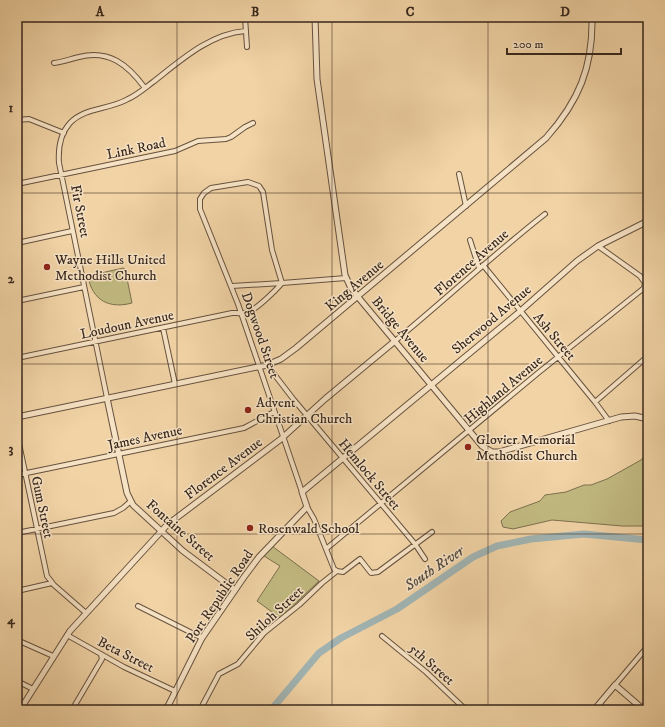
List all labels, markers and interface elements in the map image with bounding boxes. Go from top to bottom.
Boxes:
text: A [95,4,105,20]
text: B [251,4,259,20]
text: C [406,4,415,20]
text: D [560,4,570,20]
scale bar [507,30,621,56]
text: 200 m [513,37,543,52]
text: 1 [9,100,14,116]
street label: Link Road [105,134,167,164]
street label: Fir Street [66,183,94,240]
street label: Florence Avenue [431,225,513,300]
place label: Wayne Hills United Methodist Church [54,251,166,285]
street label: King Avenue [322,256,388,315]
marker: Wayne Hills United Methodist Church [42,262,52,272]
text: 2 [8,271,15,287]
street label: Sherwood Avenue [448,281,535,358]
street label: Dogwood Street [237,290,283,381]
street label: Bridge Avenue [367,293,433,366]
street label: Loudoun Avenue [79,306,176,344]
street label: Ash Street [529,309,580,365]
street label: Highland Avenue [461,351,547,428]
place label: Advent Christian Church [256,394,353,428]
marker: Advent Christian Church [243,405,253,415]
street label: James Avenue [104,421,184,455]
place label: Glovier Memorial Methodist Church [476,431,578,465]
street label: Florence Avenue [181,434,266,504]
street label: Hemlock Street [334,435,405,514]
text: 3 [9,441,14,457]
marker: Glovier Memorial Methodist Church [463,442,473,452]
street label: Gum Street [27,474,58,540]
street label: Fontaine Street [142,496,219,566]
place label: Rosenwald School [258,520,360,538]
marker: Rosenwald School [245,523,255,533]
water label: South River [400,541,469,596]
street label: Port Republic Road [182,547,258,647]
street label: Shiloh Street [242,582,308,645]
text: 4 [6,612,15,629]
street label: Beta Street [94,633,157,677]
street label: 5th Street [405,640,458,690]

